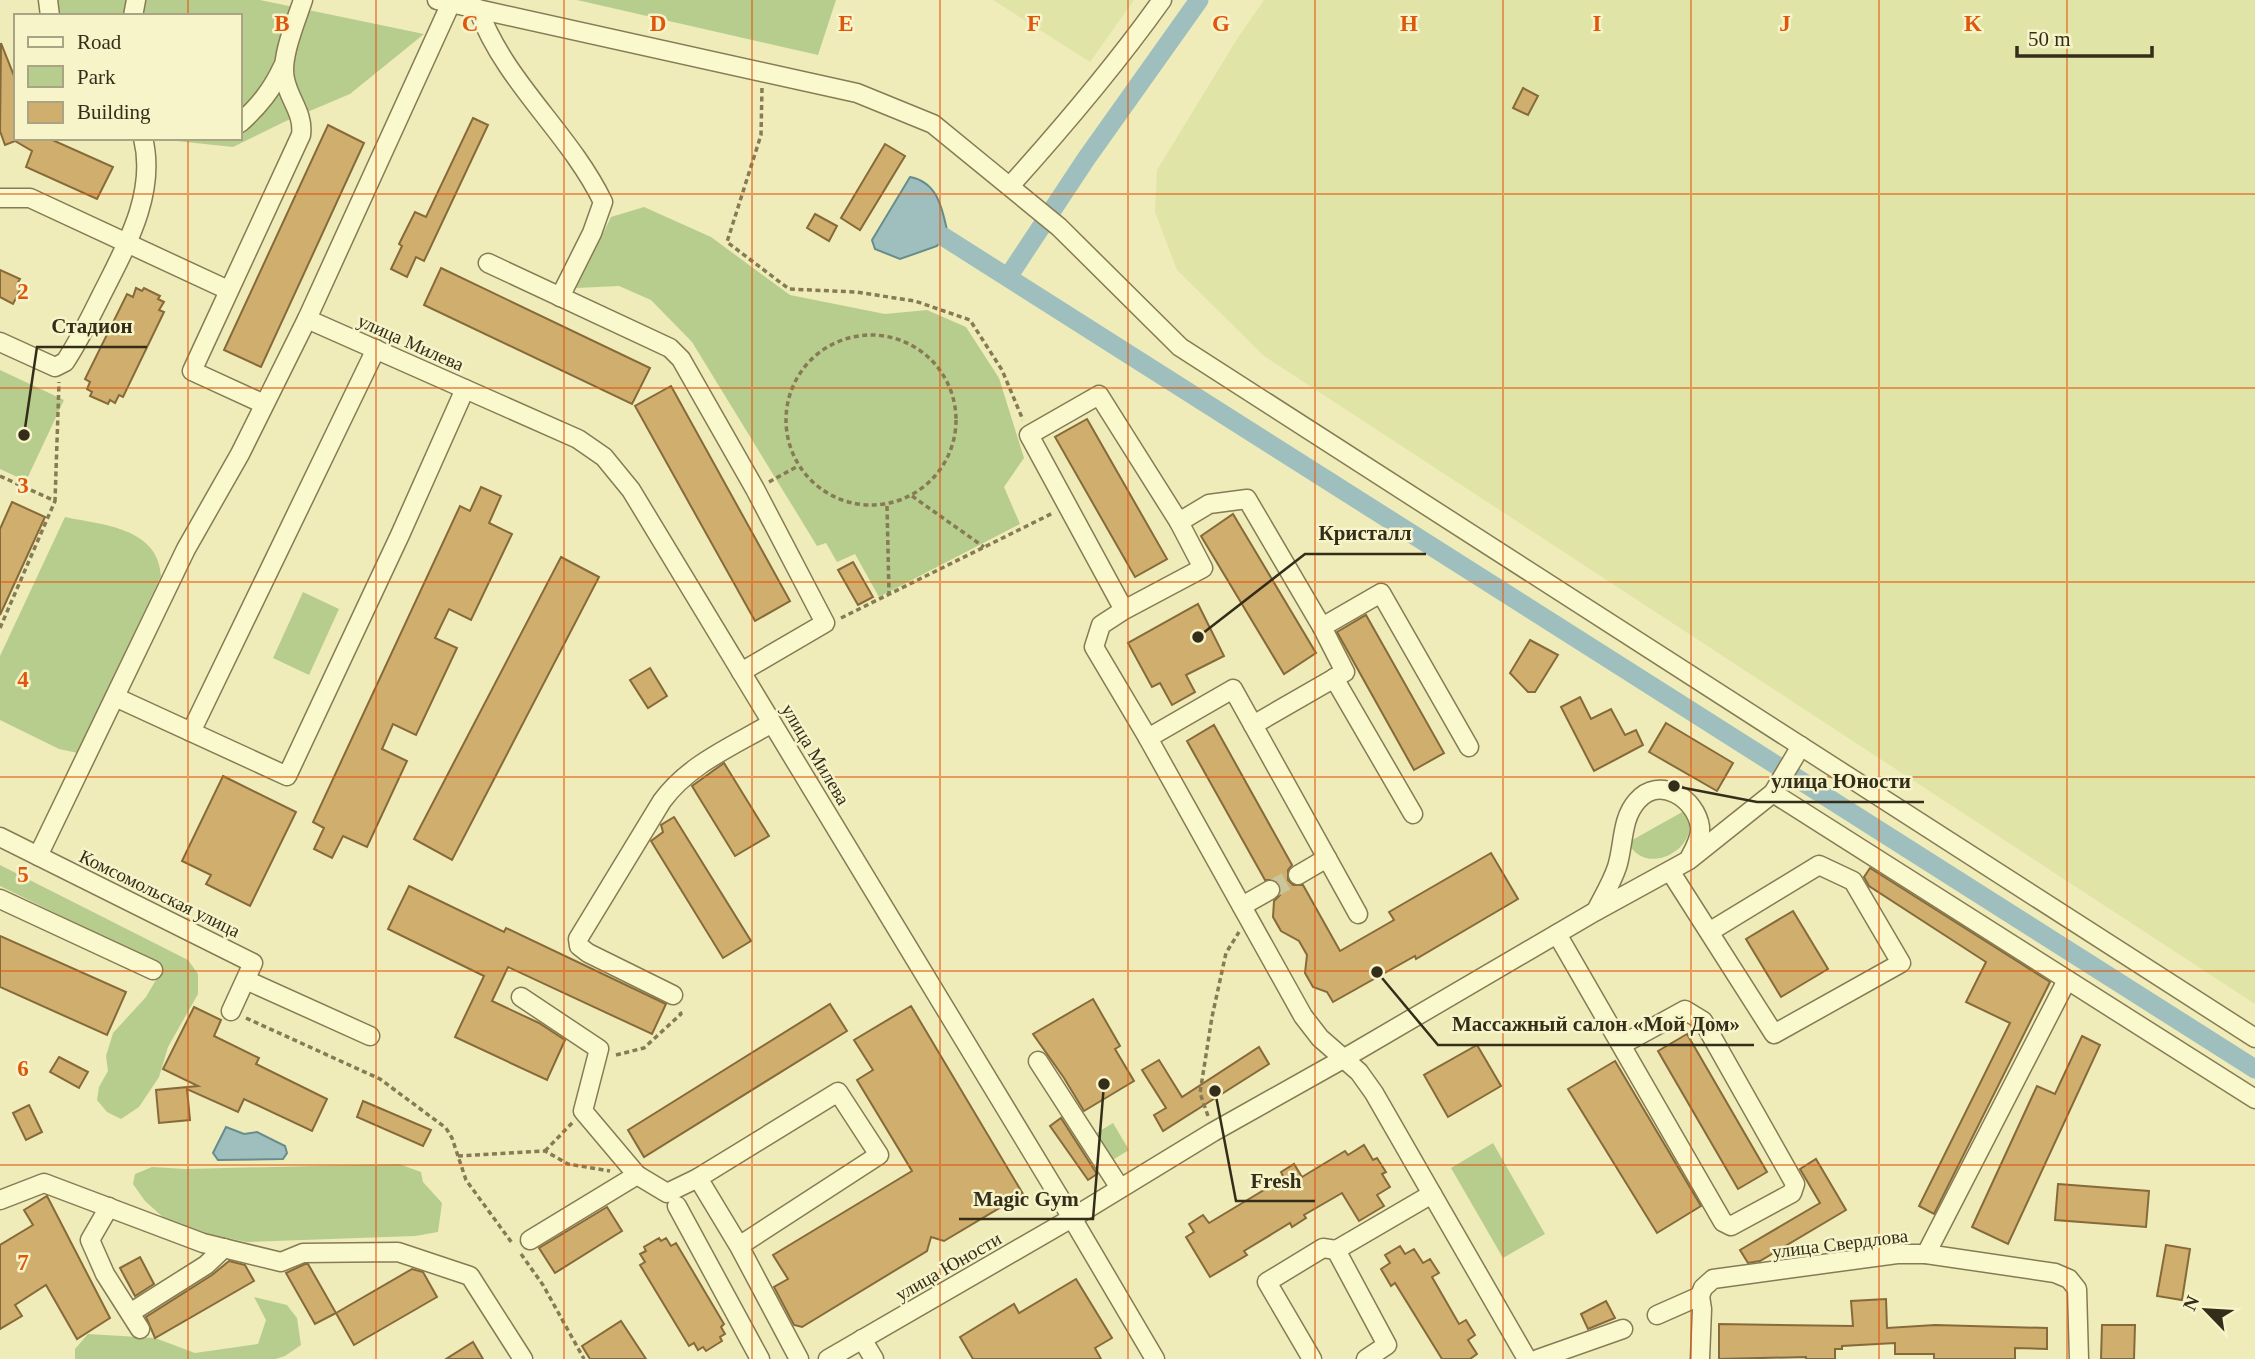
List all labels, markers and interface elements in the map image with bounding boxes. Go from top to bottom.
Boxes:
text: B [274,11,290,36]
text: C [462,11,478,36]
text: D [650,11,666,36]
text: E [838,11,854,36]
text: F [1027,11,1041,36]
text: G [1212,11,1230,36]
text: H [1400,11,1418,36]
text: I [1593,11,1602,36]
text: J [1779,11,1791,36]
text: K [1964,11,1982,36]
legend [14,14,242,140]
scale bar [2017,14,2152,58]
text: 50 m [2028,27,2071,51]
text: Road [77,30,122,54]
text: Park [77,65,116,89]
text: Building [77,100,151,124]
text: 2 [17,279,29,304]
callout: Стадион [37,305,147,347]
street label: улица Милева [355,310,468,375]
text: Стадион [51,314,133,338]
text: 3 [17,473,29,498]
callout: Кристалл [1305,512,1426,554]
text: Кристалл [1318,521,1412,545]
text: 4 [17,667,29,692]
street label: улица Милева [777,700,854,809]
callout: улица Юности [1757,760,1924,802]
text: улица Юности [1771,769,1911,793]
street label: Комсомольская улица [76,845,244,942]
text: 5 [17,862,29,887]
callout: Массажный салон «Мой Дом» [1438,1003,1754,1045]
text: Массажный салон «Мой Дом» [1452,1012,1740,1036]
text: 6 [17,1056,29,1081]
callout: Fresh [1236,1159,1315,1201]
text: Fresh [1251,1169,1302,1193]
callout: Magic Gym [959,1177,1093,1219]
text: Magic Gym [973,1187,1079,1211]
street label: улица Свердлова [1771,1225,1910,1262]
street label: улица Юности [892,1228,1005,1305]
text: 7 [17,1250,29,1275]
north arrow [2171,1275,2241,1345]
text: N [2179,1292,2204,1314]

